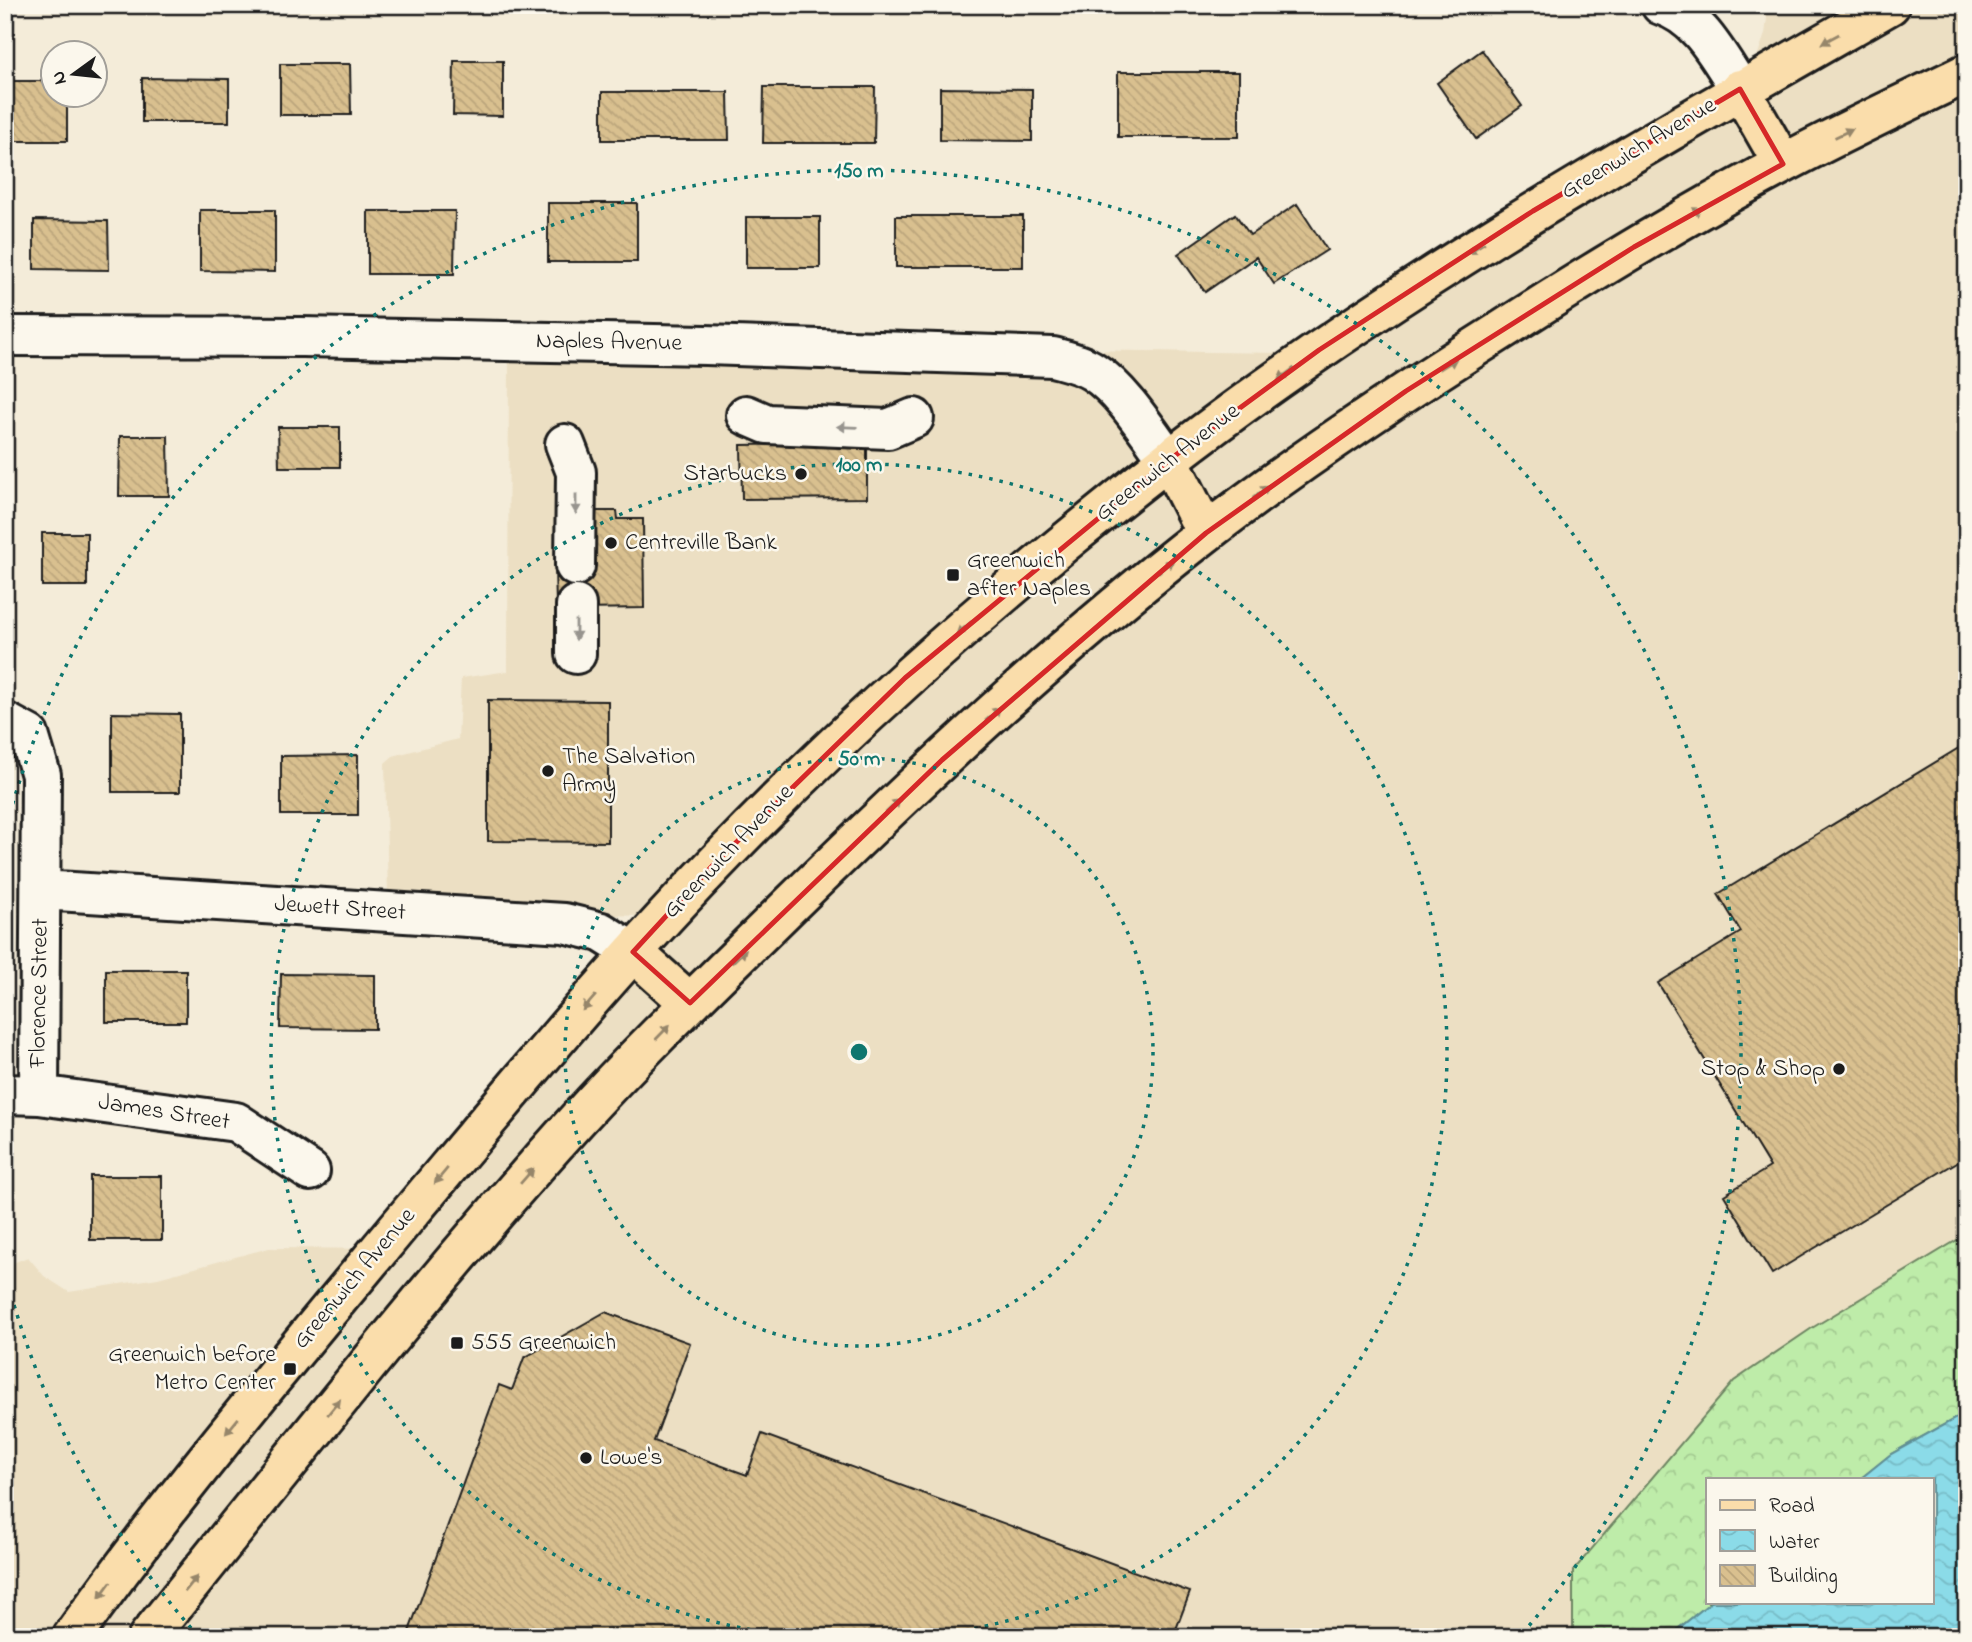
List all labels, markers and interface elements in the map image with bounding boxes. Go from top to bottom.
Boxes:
one-way arrow [1821,33,1840,45]
north arrow [38,38,108,108]
text: N [45,68,75,87]
street label: Greenwich Avenue [1555,89,1724,209]
one-way arrow [1834,128,1854,139]
text: 150 m [834,157,884,187]
one-way arrow [1684,207,1703,219]
one-way arrow [1466,241,1485,254]
street label: Naples Avenue [536,324,683,362]
one-way arrow [1439,358,1458,371]
one-way arrow [1277,367,1295,381]
street label: Greenwich Avenue [1088,395,1248,531]
one-way arrow [836,422,858,433]
text: 100 m [836,451,882,481]
place label: Starbucks [683,457,787,492]
marker: Starbucks [793,466,809,482]
one-way arrow [1251,485,1269,500]
one-way arrow [570,493,582,515]
place label: Centreville Bank [625,526,777,561]
marker: Centreville Bank [603,535,619,551]
place label: Greenwich after Naples [967,544,1091,607]
one-way arrow [1157,558,1175,574]
marker: Greenwich after Naples [945,567,961,583]
one-way arrow [570,619,582,641]
one-way arrow [956,620,973,635]
one-way arrow [984,706,1002,722]
place label: The Salvation Army [562,740,695,804]
text: 50 m [838,745,880,775]
marker: The Salvation Army [540,763,556,779]
street label: Greenwich Avenue [655,776,803,927]
one-way arrow [884,799,901,815]
street label: Jewett Street [273,887,407,931]
street label: Florence Street [21,918,59,1069]
one-way arrow [730,947,747,964]
one-way arrow [581,994,597,1011]
one-way arrow [654,1023,671,1040]
centre of rings [847,1040,871,1064]
place label: Stop & Shop [1701,1052,1825,1087]
marker: Stop & Shop [1831,1061,1847,1077]
street label: James Street [96,1085,232,1141]
one-way arrow [434,1168,449,1185]
one-way arrow [519,1168,535,1185]
street label: Greenwich Avenue [285,1200,425,1358]
place label: 555 Greenwich [471,1326,616,1361]
marker: 555 Greenwich [449,1335,465,1351]
place label: Greenwich before Metro Center [108,1338,277,1401]
marker: Greenwich before Metro Center [282,1361,298,1377]
one-way arrow [326,1398,341,1415]
one-way arrow [225,1417,240,1434]
place label: Lowe's [600,1441,663,1476]
marker: Lowe's [578,1450,594,1466]
legend [1706,1478,1934,1604]
text: Road [1769,1492,1815,1522]
text: Water [1769,1528,1820,1558]
text: Building [1768,1562,1838,1594]
one-way arrow [184,1575,199,1593]
one-way arrow [99,1581,113,1599]

